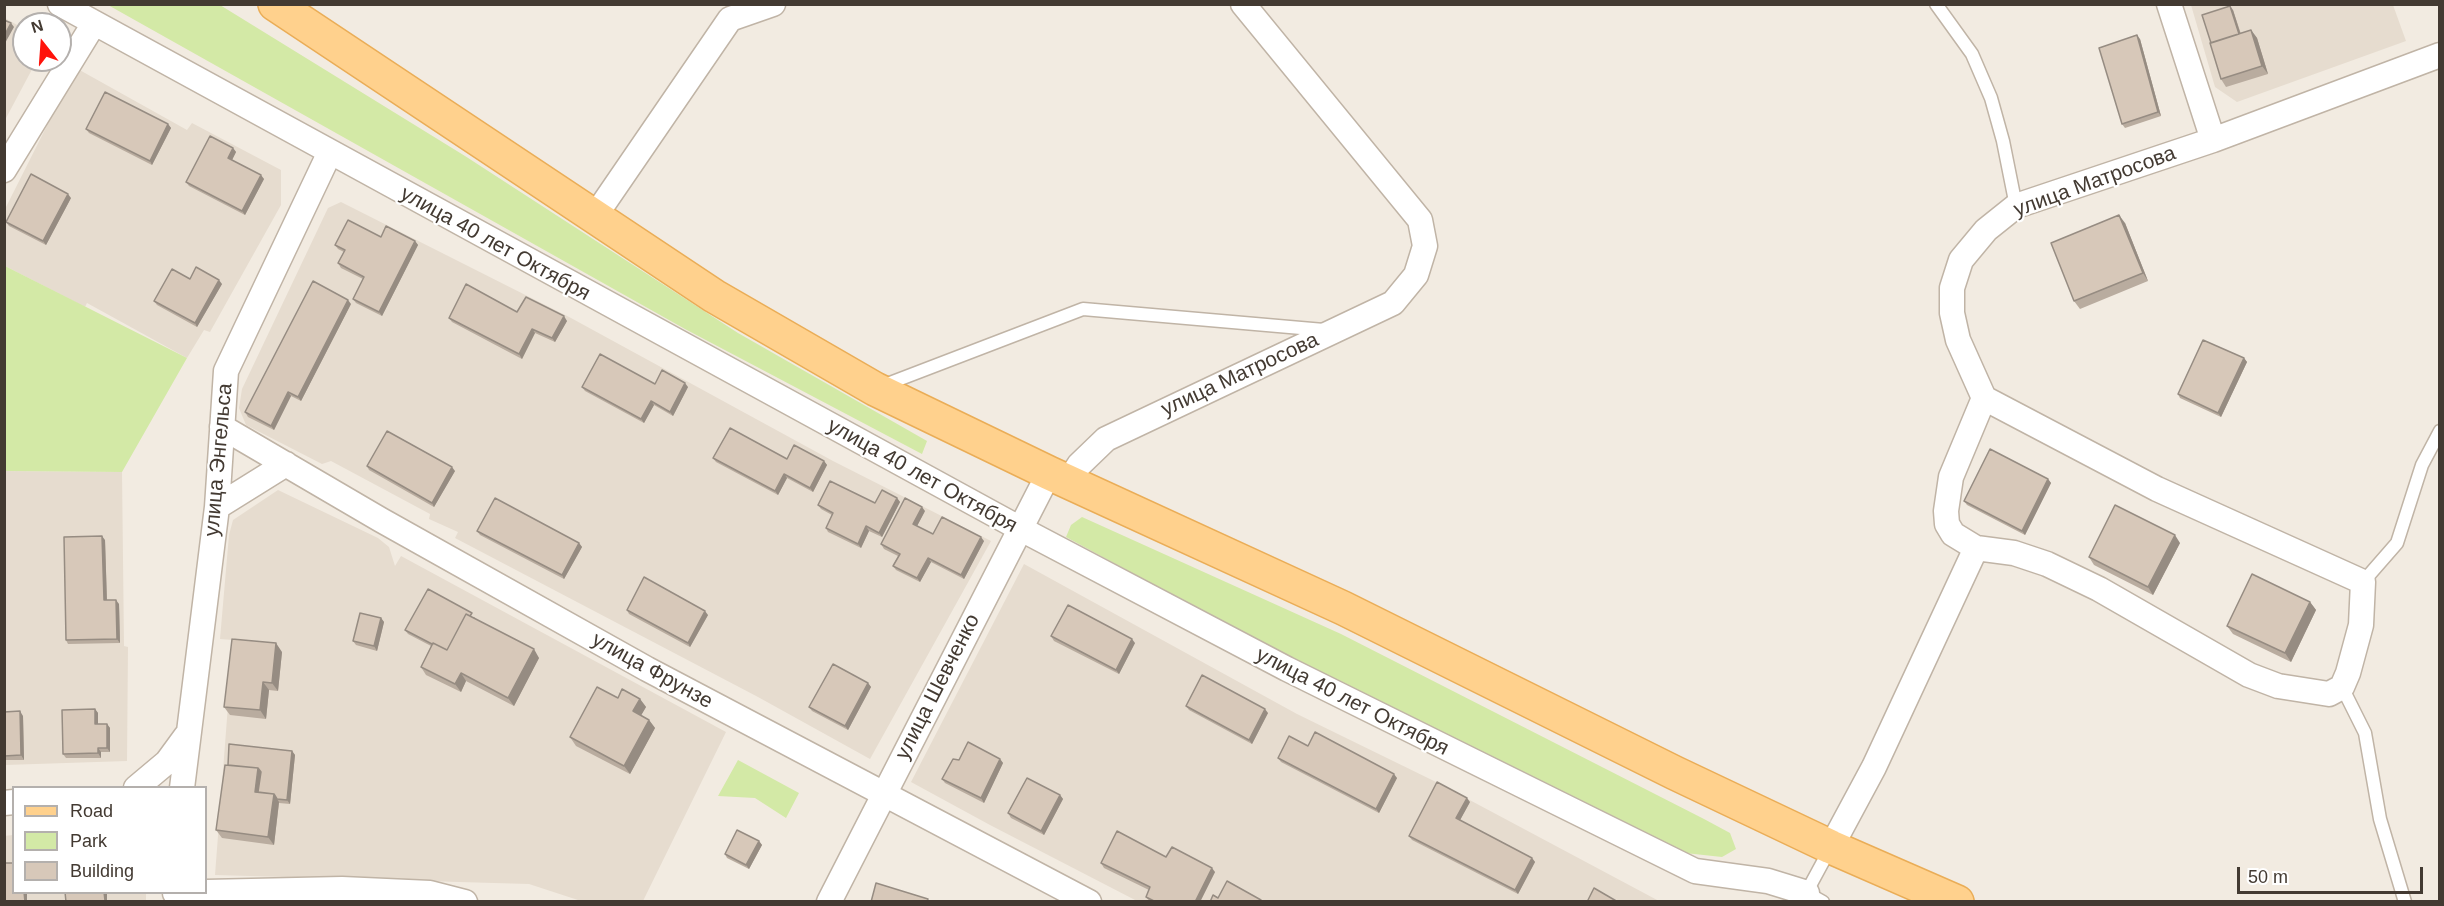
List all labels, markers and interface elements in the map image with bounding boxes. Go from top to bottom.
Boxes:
north arrow [12,12,72,72]
text: N [29,16,45,36]
street label: улица Матросова [2011,141,2179,223]
street label: улица 40 лет Октября [396,181,594,307]
street label: улица Матросова [1157,328,1323,422]
street label: улица Энгельса [200,382,238,538]
street label: улица 40 лет Октября [823,413,1021,539]
street label: улица Шевченко [890,610,986,764]
street label: улица Фрунзе [587,627,717,715]
street label: улица 40 лет Октября [1251,642,1453,762]
legend [12,786,207,894]
text: Road [70,801,113,821]
text: Park [70,831,107,851]
scale bar [2240,855,2426,893]
text: Building [70,861,134,881]
text: 50 m [2248,867,2288,887]

